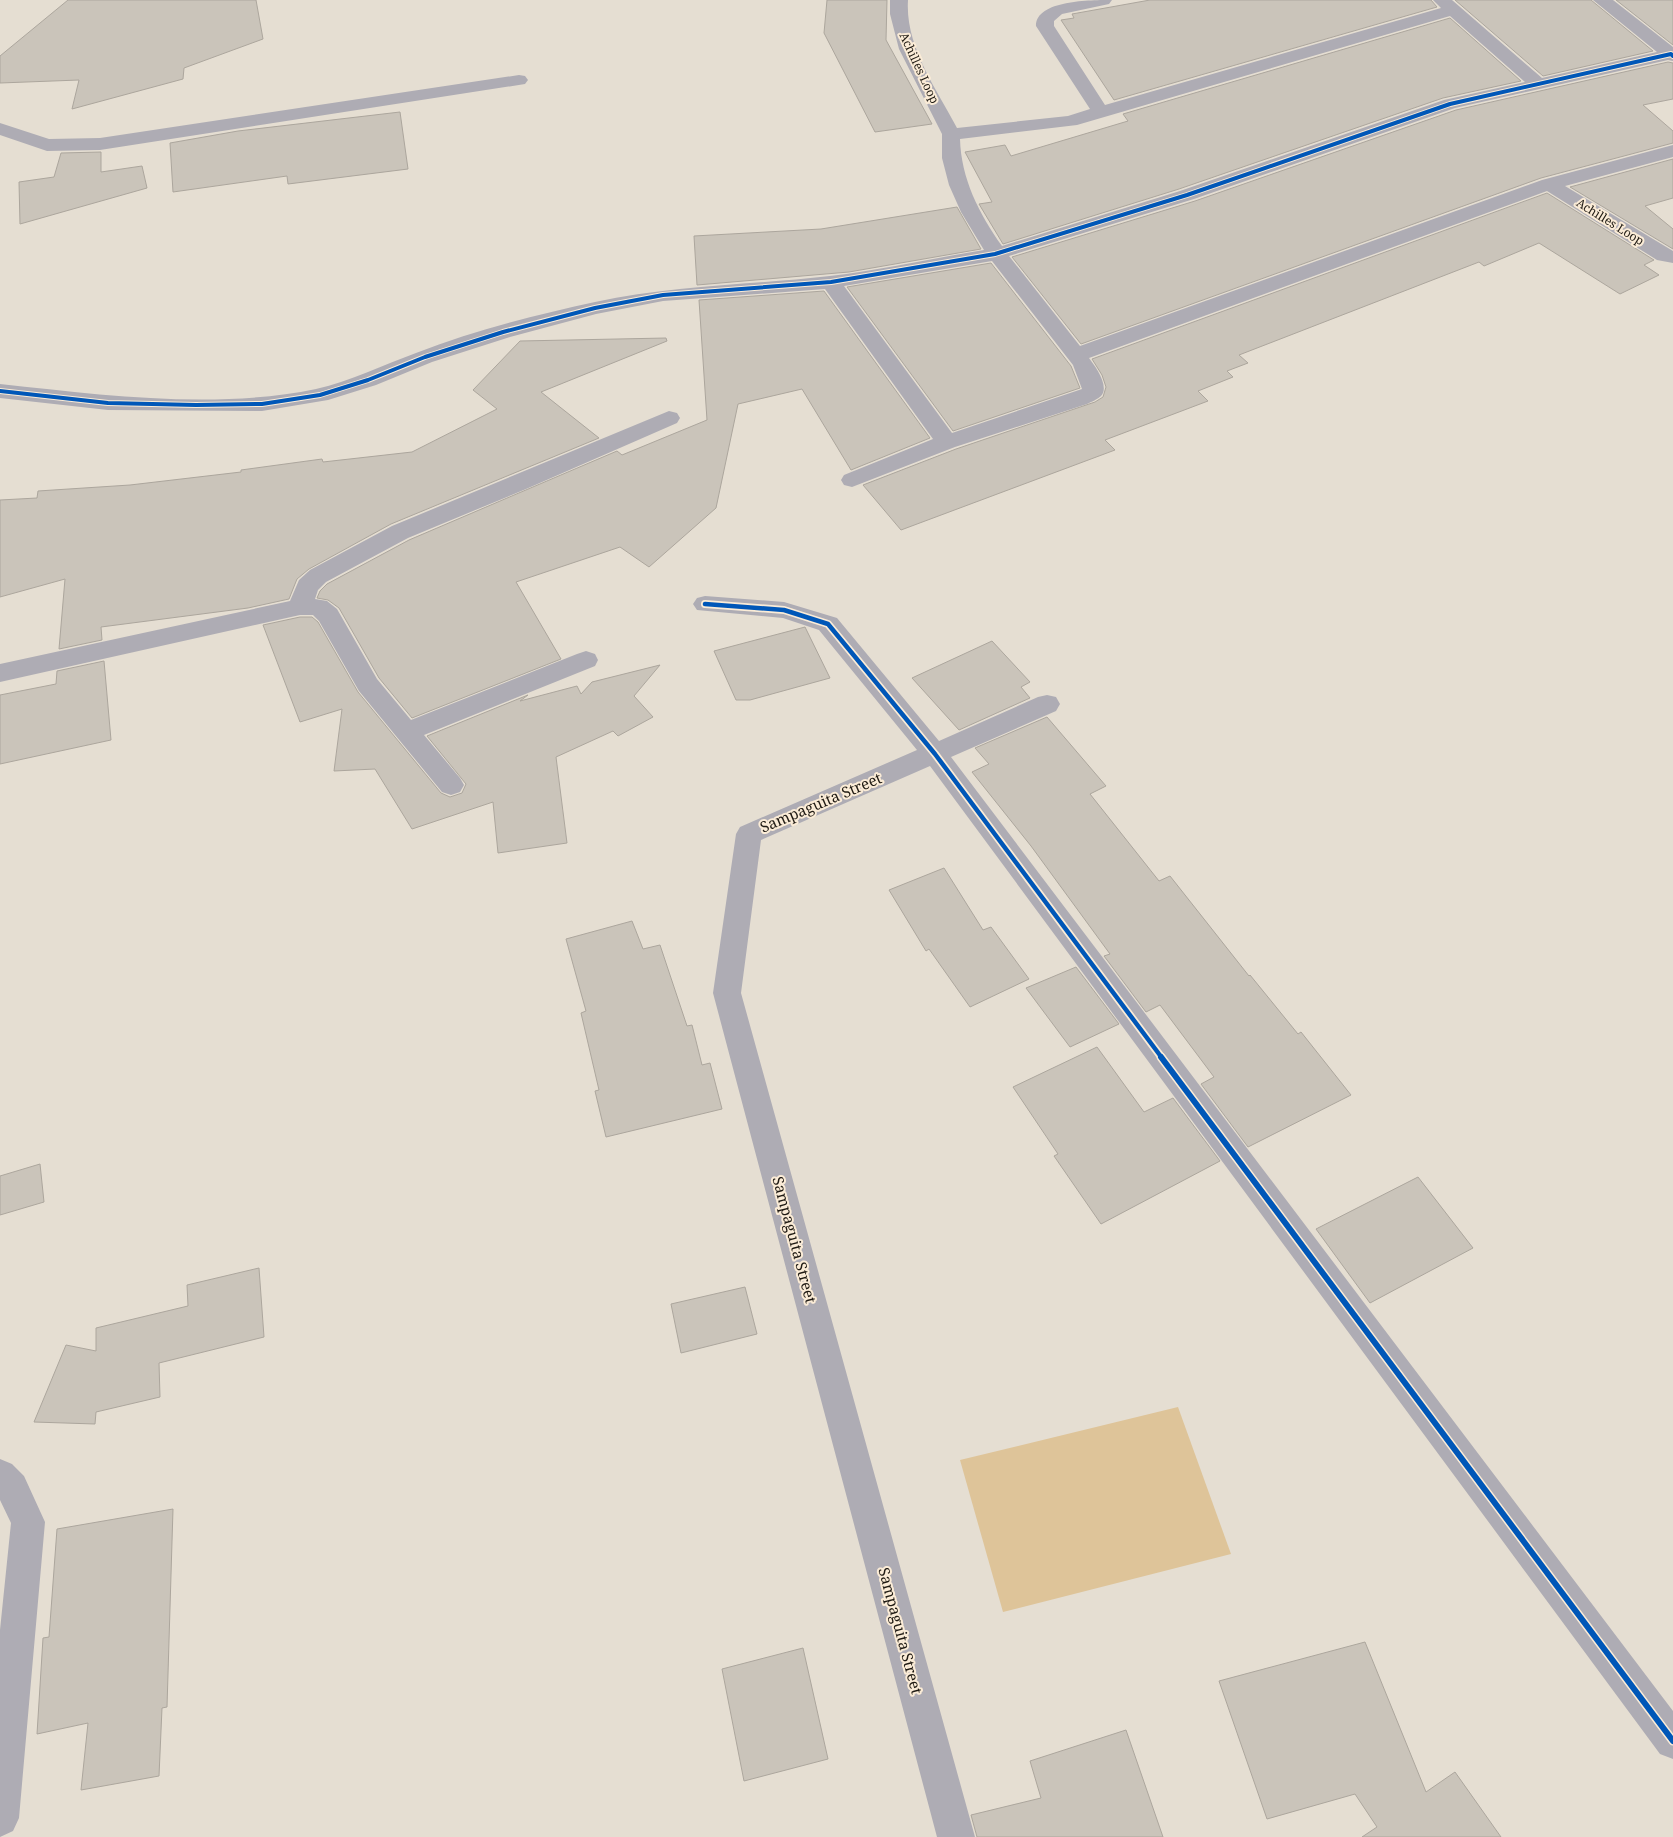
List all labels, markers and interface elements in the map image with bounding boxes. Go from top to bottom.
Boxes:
street label: Achilles Loop [896,29,943,106]
street label: Achilles Loop [1573,194,1647,249]
street label: Sampaguita Street [757,767,884,837]
street label: Sampaguita Street [768,1174,821,1305]
street label: Sampaguita Street [874,1565,927,1696]

